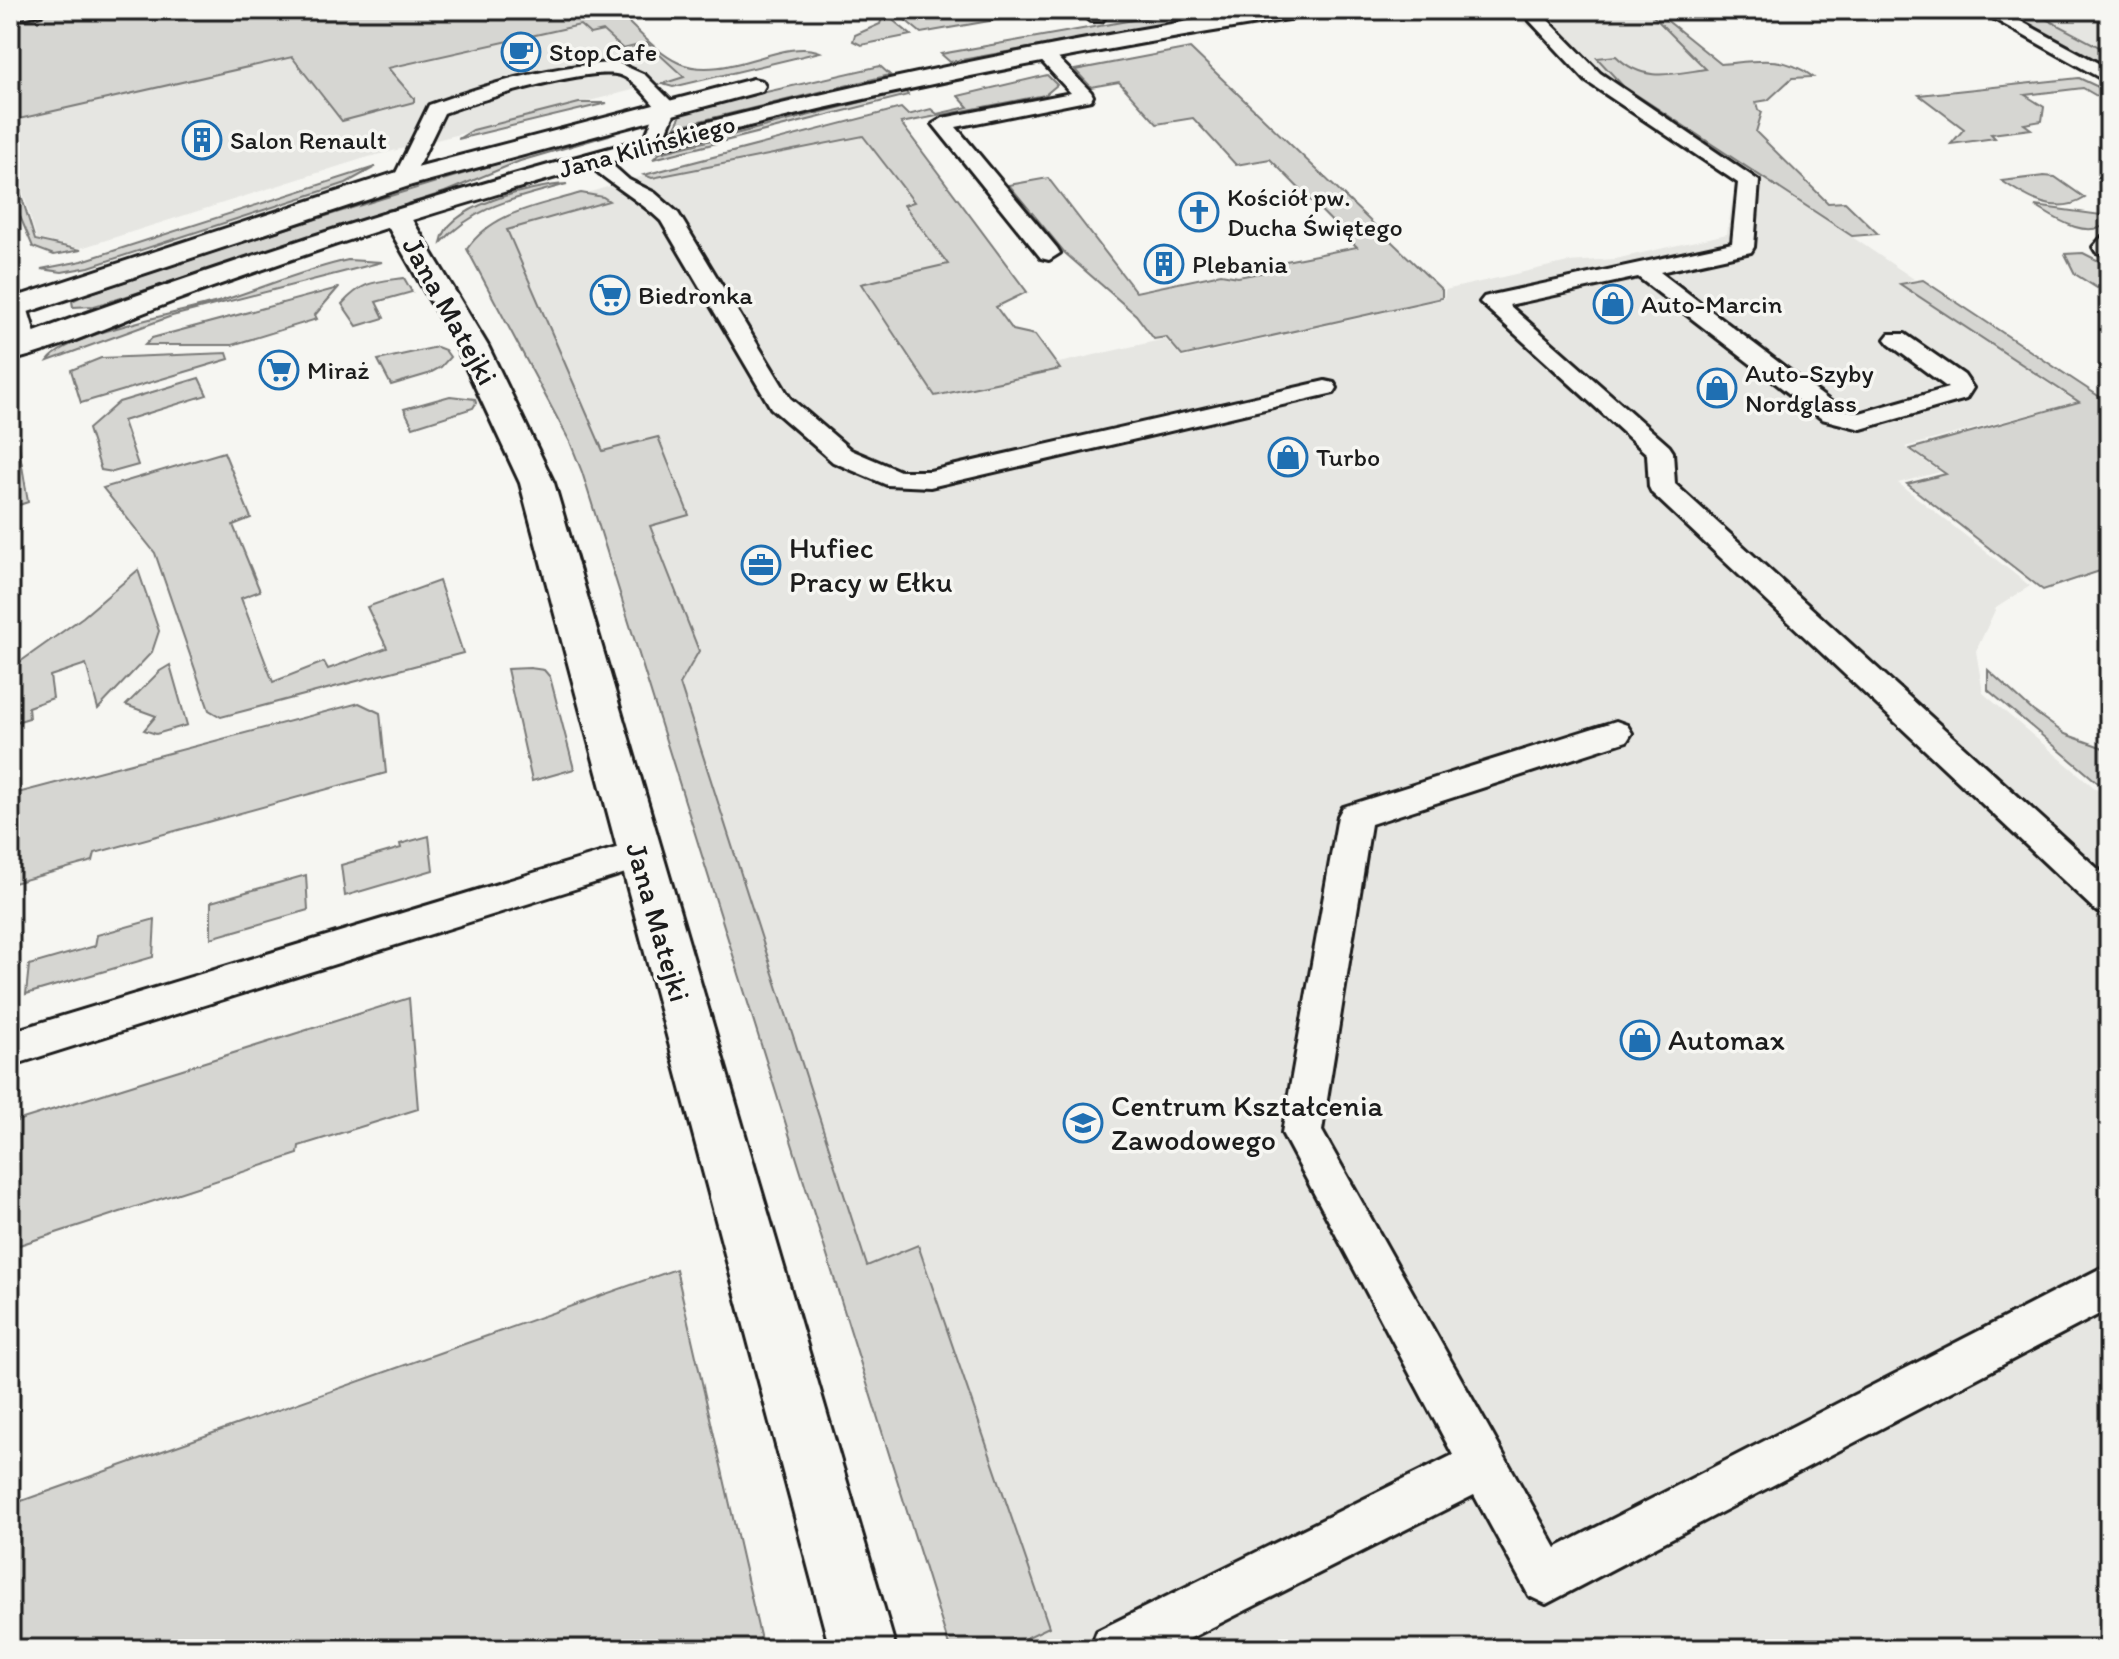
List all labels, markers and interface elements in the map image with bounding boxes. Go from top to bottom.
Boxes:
cafe icon: Stop Cafe [500,31,542,73]
place label: Stop Cafe [549,36,657,68]
street label: Jana Kilińskiego [555,107,739,185]
building icon: Salon Renault [181,119,223,161]
place label: Salon Renault [230,124,387,156]
place label: Kościół pw. Ducha Świętego [1227,181,1403,243]
church icon: Kościół pw. Ducha Świętego [1178,191,1220,233]
street label: Jana Matejki [394,230,506,391]
building icon: Plebania [1143,243,1185,285]
place label: Plebania [1192,248,1288,280]
supermarket icon: Biedronka [589,274,631,316]
place label: Biedronka [638,279,753,311]
shop icon: Auto-Marcin [1592,283,1634,325]
place label: Auto-Marcin [1641,288,1783,320]
supermarket icon: Miraż [258,349,300,391]
place label: Miraż [307,354,369,386]
place label: Auto-Szyby Nordglass [1745,357,1874,419]
shop icon: Auto-Szyby Nordglass [1696,367,1738,409]
shop icon: Turbo [1267,436,1309,478]
place label: Turbo [1316,441,1380,473]
place label: Hufiec Pracy w Ełku [789,529,952,600]
office icon: Hufiec Pracy w Ełku [740,544,782,586]
street label: Jana Matejki [618,838,699,1006]
shop icon: Automax [1619,1019,1661,1061]
place label: Automax [1668,1021,1785,1058]
place label: Centrum Kształcenia Zawodowego [1111,1087,1383,1158]
school or university icon: Centrum Kształcenia Zawodowego [1062,1102,1104,1144]

